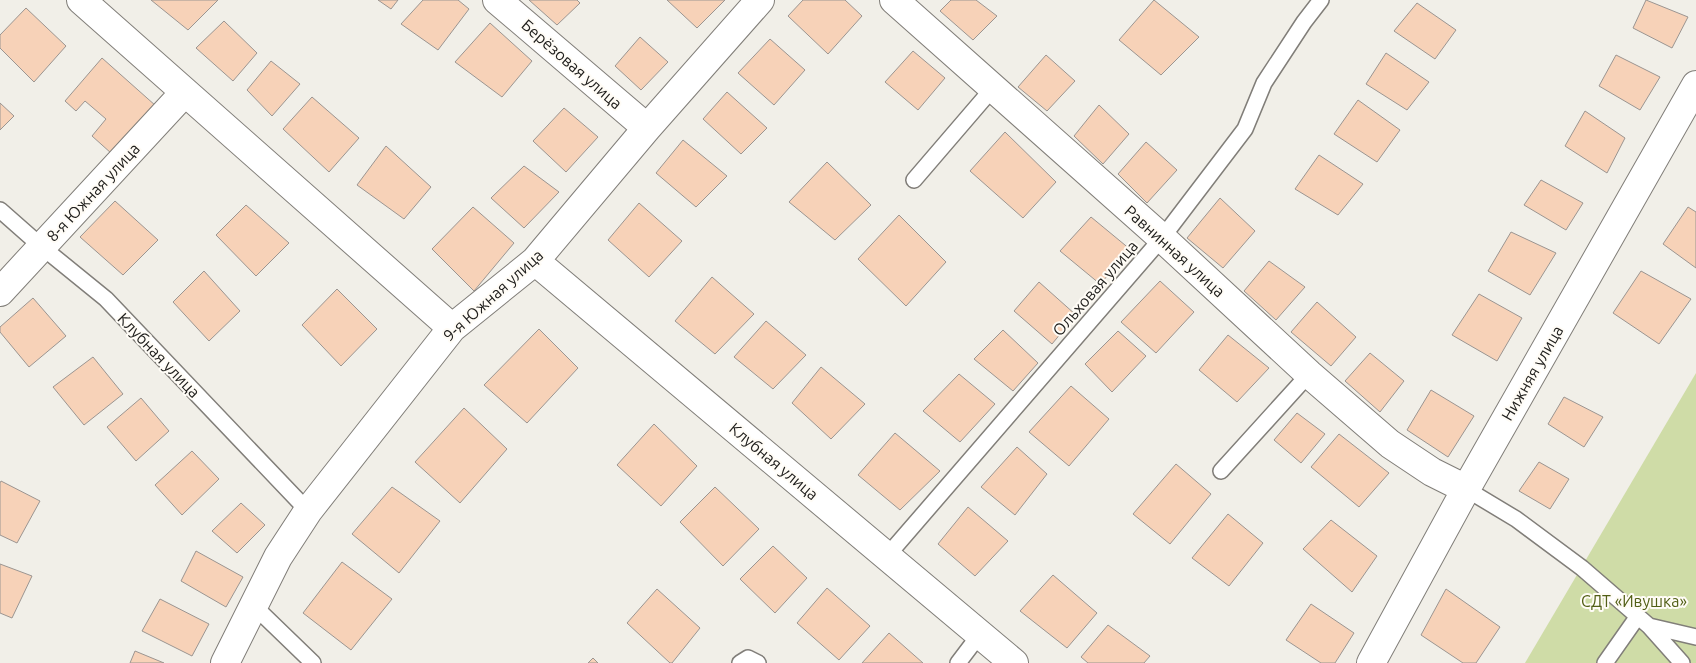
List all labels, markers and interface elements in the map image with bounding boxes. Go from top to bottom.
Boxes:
street label: Берёзовая улица [518,16,626,112]
street label: 8-я Южная улица [43,139,143,245]
street label: Равнинная улица [1121,201,1229,301]
street label: Ольховая улица [1049,237,1141,339]
street label: 9-я Южная улица [440,246,546,344]
street label: Клубная улица [114,309,204,401]
street label: Нижняя улица [1498,322,1566,424]
street label: Клубная улица [726,419,822,503]
park label: СДТ «Ивушка» [1581,592,1687,610]

